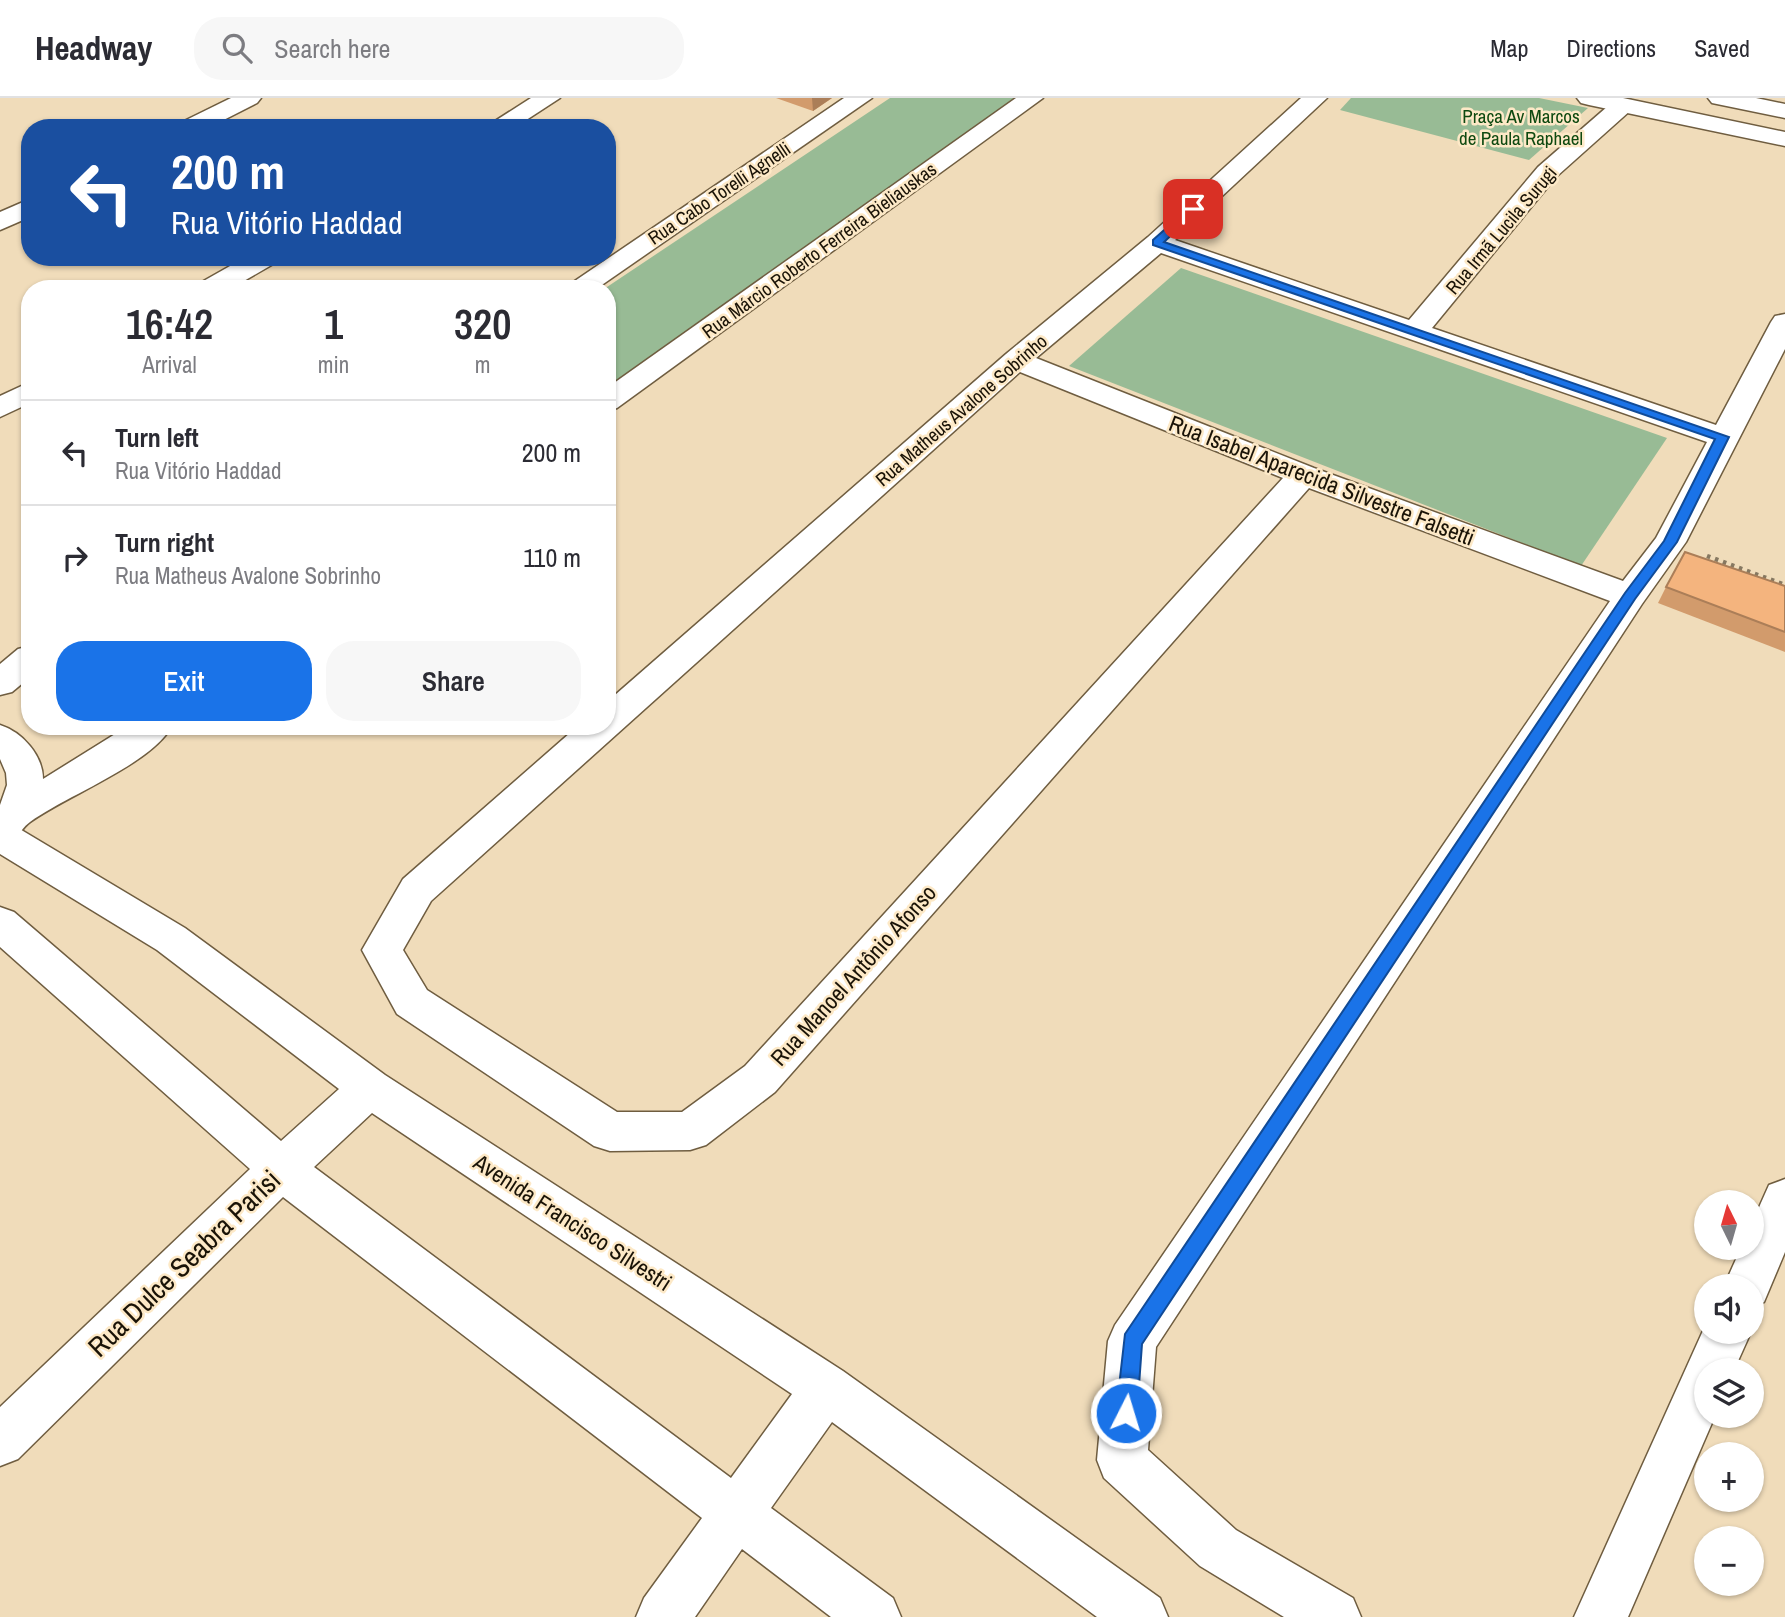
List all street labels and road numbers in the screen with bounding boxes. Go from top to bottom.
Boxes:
street label: Rua Cabo Torelli Agnelli [643,136,795,250]
street label: Rua Márcio Roberto Ferreira Bieliauskas [696,156,942,344]
street label: Rua Irmã Lucila Surugi [1440,160,1562,300]
street label: Rua Matheus Avalone Sobrinho [870,328,1052,492]
street label: Rua Isabel Aparecida Silvestre Falsetti [1165,407,1479,553]
street label: Rua Manoel Antônio Afonso [763,878,943,1072]
street label: Avenida Francisco Silvestri [467,1146,678,1298]
street label: Rua Dulce Seabra Parisi [79,1161,289,1365]

